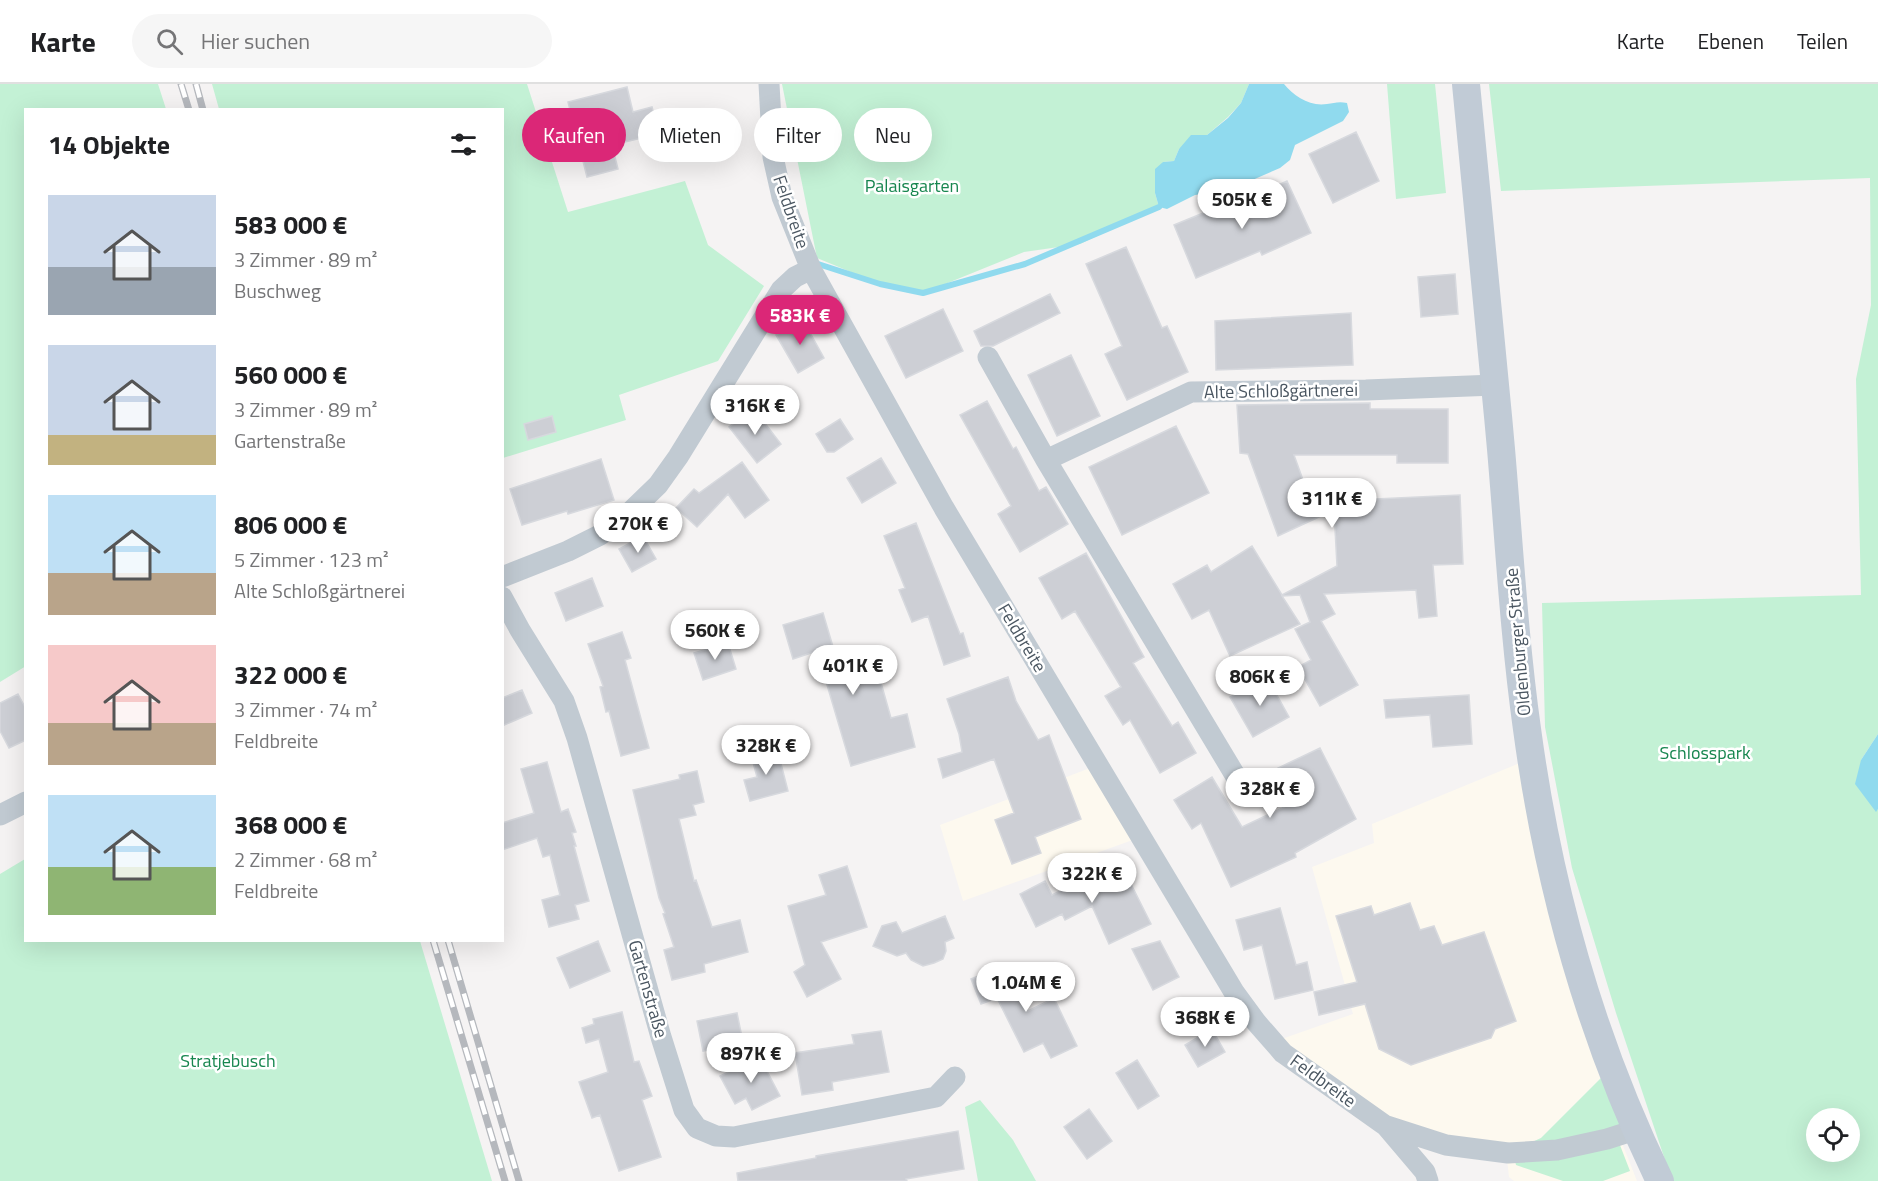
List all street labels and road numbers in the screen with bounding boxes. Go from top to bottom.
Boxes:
street label: Feldbreite [766,172,817,252]
street label: Alte Schloßgärtnerei [1204,376,1358,405]
street label: Oldenburger Straße [1498,567,1537,717]
street label: Feldbreite [991,598,1054,677]
street label: Gartenstraße [622,937,675,1041]
street label: Feldbreite [1285,1047,1362,1114]

